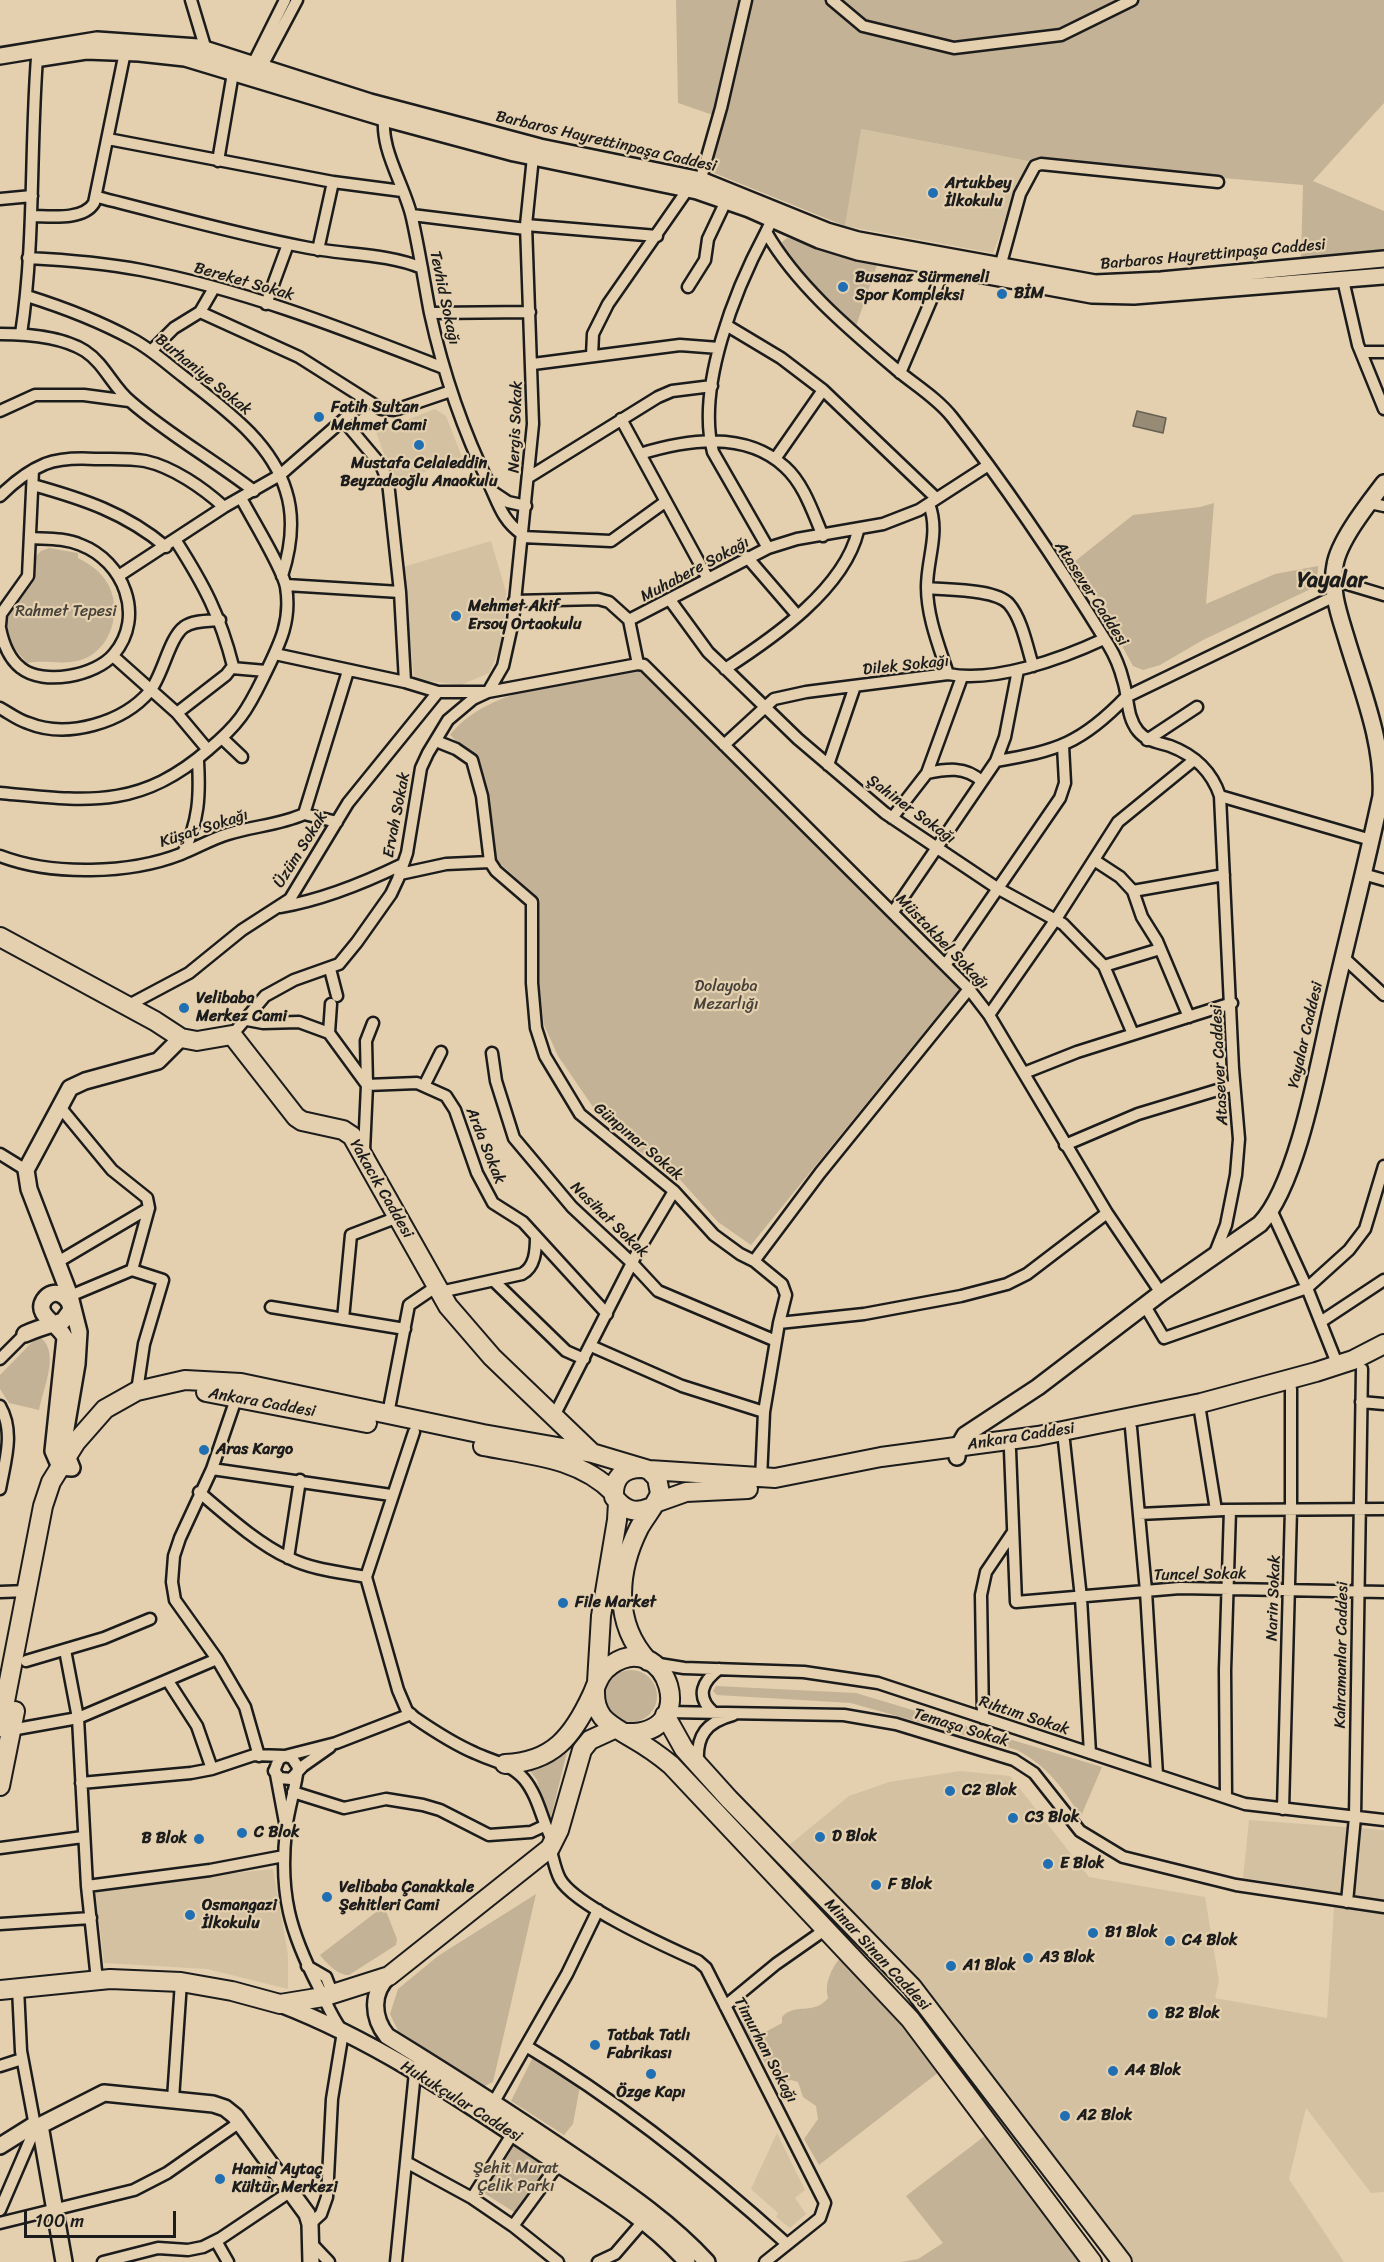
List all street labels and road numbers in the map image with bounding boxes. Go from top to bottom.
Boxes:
street label: Barbaros Hayrettinpaşa Caddesi [494,107,718,177]
street label: Barbaros Hayrettinpaşa Caddesi [1100,236,1326,274]
street label: Tevhid Sokağı [425,249,463,347]
street label: Bereket Sokak [192,259,296,305]
street label: Burhaniye Sokak [151,330,255,420]
street label: Nergis Sokak [505,381,527,473]
street label: Muhabere Sokağı [637,533,753,607]
street label: Atasever Caddesi [1050,538,1132,650]
street label: Dilek Sokağı [862,652,950,680]
street label: Ervah Sokak [379,771,415,859]
street label: Şahiner Sokağı [863,771,959,849]
street label: Küşat Sokağı [157,806,251,852]
street label: Üzüm Sokak [270,808,332,892]
street label: Müstakbel Sokağı [892,890,992,994]
street label: Yayalar Caddesi [1284,980,1328,1090]
street label: Atasever Caddesi [1207,1004,1233,1126]
street label: Günpınar Sokak [589,1099,687,1185]
street label: Arda Sokak [461,1105,509,1187]
street label: Yakacık Caddesi [345,1136,417,1242]
street label: Nasihat Sokak [566,1178,652,1262]
street label: Ankara Caddesi [207,1384,317,1422]
street label: Ankara Caddesi [966,1419,1076,1455]
street label: Narin Sokak [1263,1555,1285,1641]
street label: Tuncel Sokak [1153,1565,1247,1585]
street label: Kahramanlar Caddesi [1331,1581,1353,1729]
street label: Rıhtım Sokak [977,1692,1071,1740]
street label: Temaşa Sokak [911,1704,1011,1752]
street label: Mimar Sinan Caddesi [820,1895,934,2015]
street label: Timurhan Sokağı [729,1994,801,2106]
street label: Hukukçular Caddesi [397,2057,525,2147]

